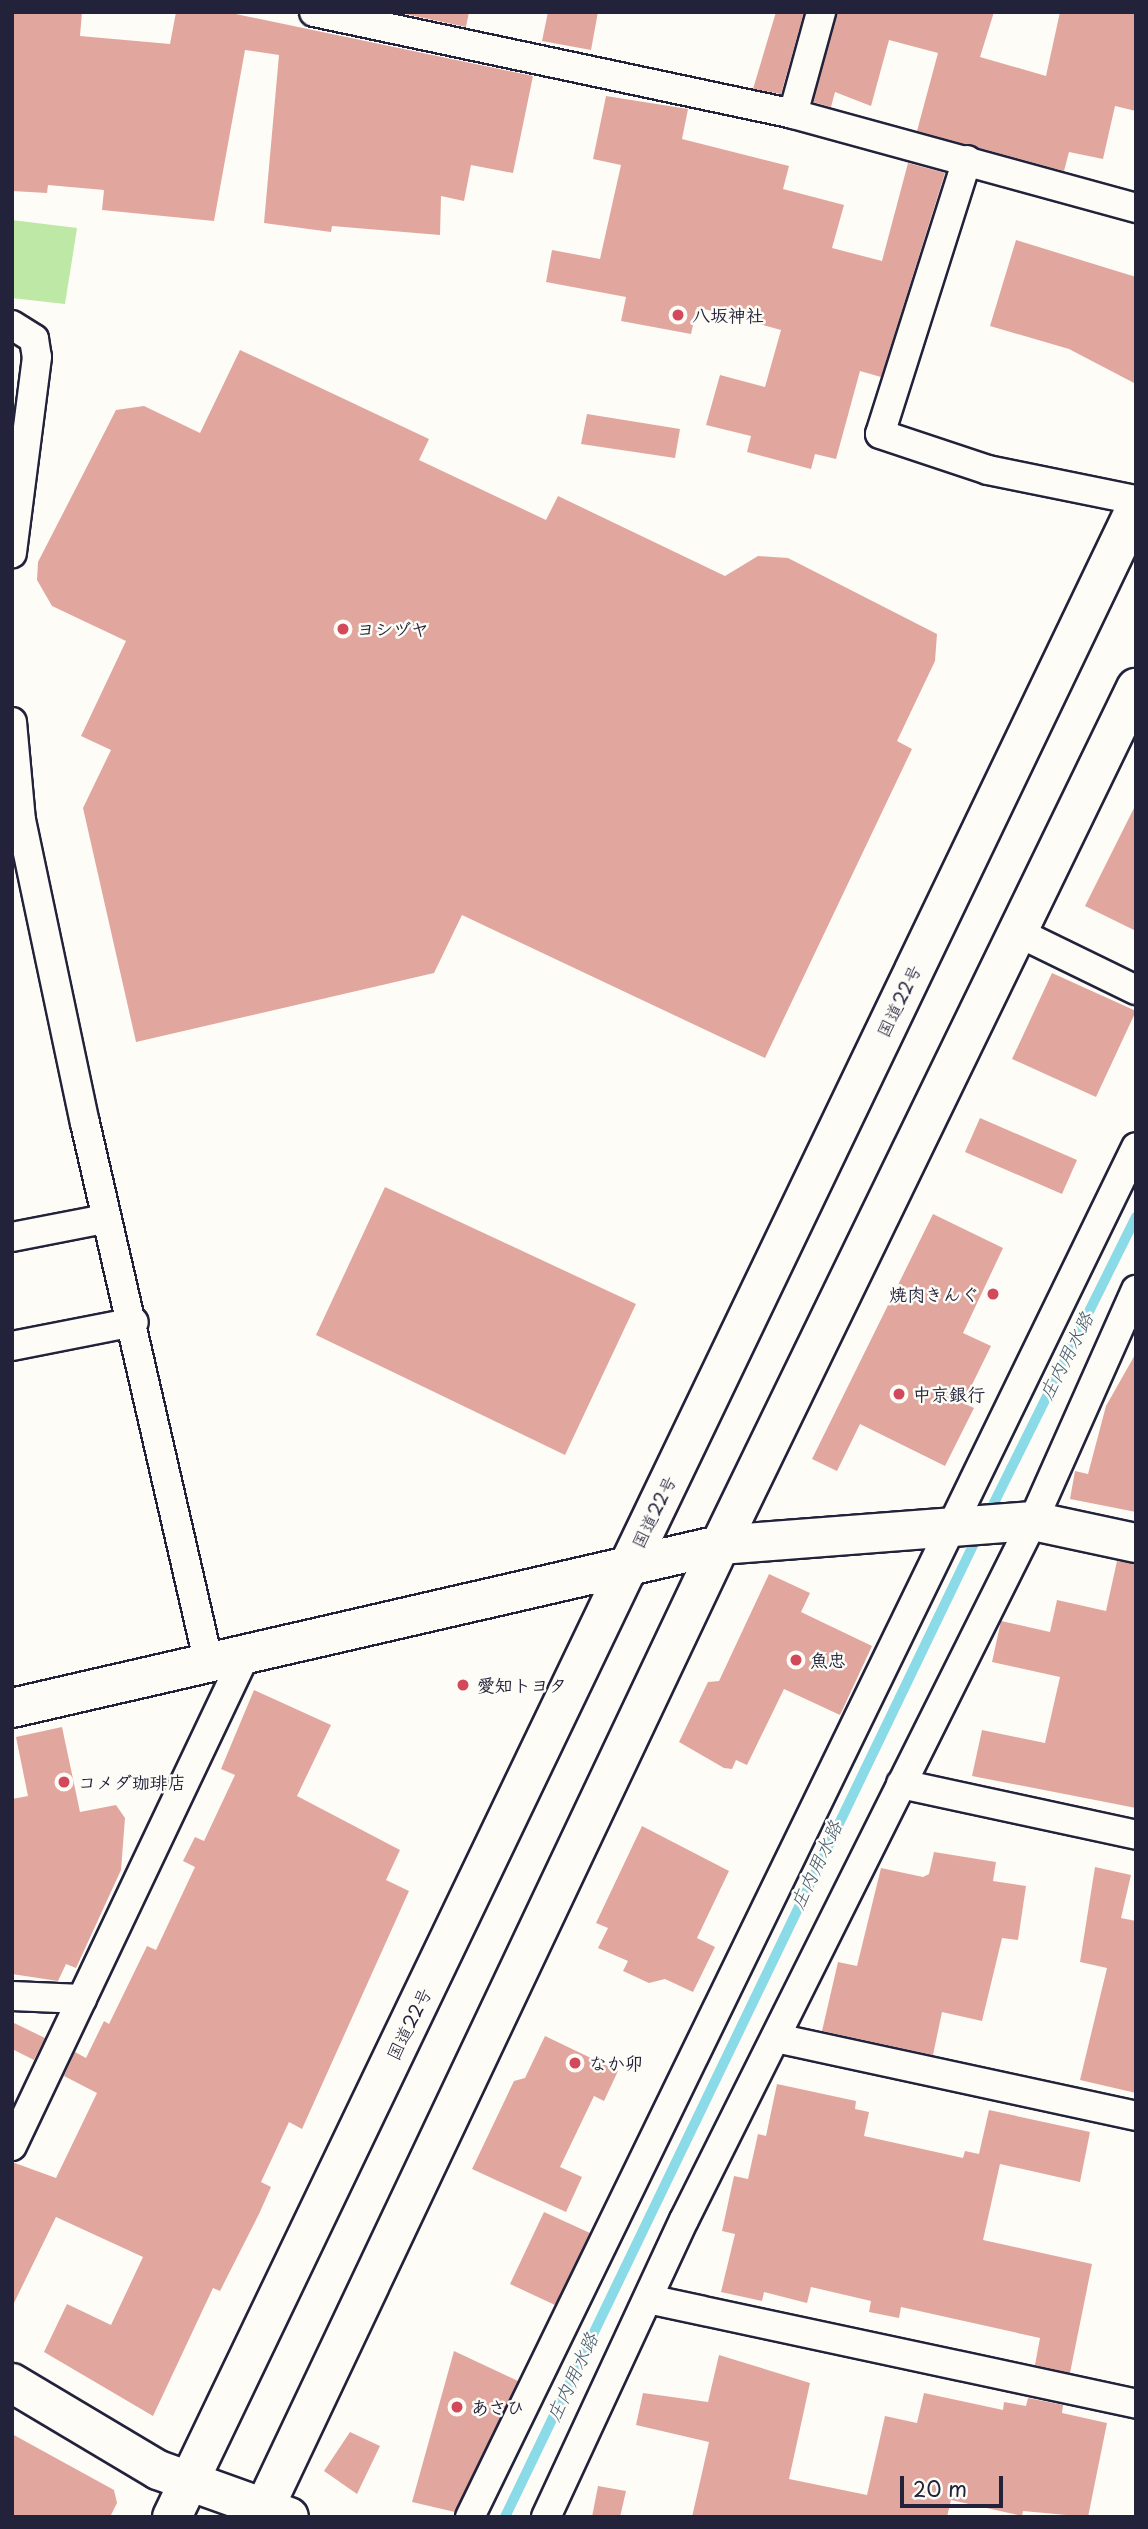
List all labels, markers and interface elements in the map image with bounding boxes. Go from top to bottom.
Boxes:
place label: 八坂神社 [692,304,764,326]
marker: 八坂神社 [670,307,686,323]
place label: ヨシヅヤ [357,618,429,640]
marker: ヨシヅヤ [335,621,351,637]
street label: 国道22号 [872,961,926,1041]
place label: 焼肉きんぐ [889,1283,979,1305]
marker: 焼肉きんぐ [985,1286,1001,1302]
water label: 庄内用水路 [1034,1309,1098,1403]
place label: 中京銀行 [913,1383,985,1405]
marker: 中京銀行 [891,1386,907,1402]
street label: 国道22号 [627,1472,681,1552]
place label: 魚忠 [810,1649,846,1671]
marker: 魚忠 [788,1652,804,1668]
place label: 愛知トヨタ [477,1674,567,1696]
marker: 愛知トヨタ [455,1677,471,1693]
place label: コメダ珈琲店 [78,1771,186,1793]
marker: コメダ珈琲店 [56,1774,72,1790]
water label: 庄内用水路 [786,1817,846,1913]
street label: 国道22号 [382,1984,436,2064]
place label: なか卯 [589,2052,643,2074]
marker: なか卯 [567,2055,583,2071]
water label: 庄内用水路 [542,2329,602,2425]
place label: あさひ [471,2396,525,2418]
marker: あさひ [449,2399,465,2415]
scale bar [903,2462,1006,2506]
text: 20 m [913,2472,967,2504]

